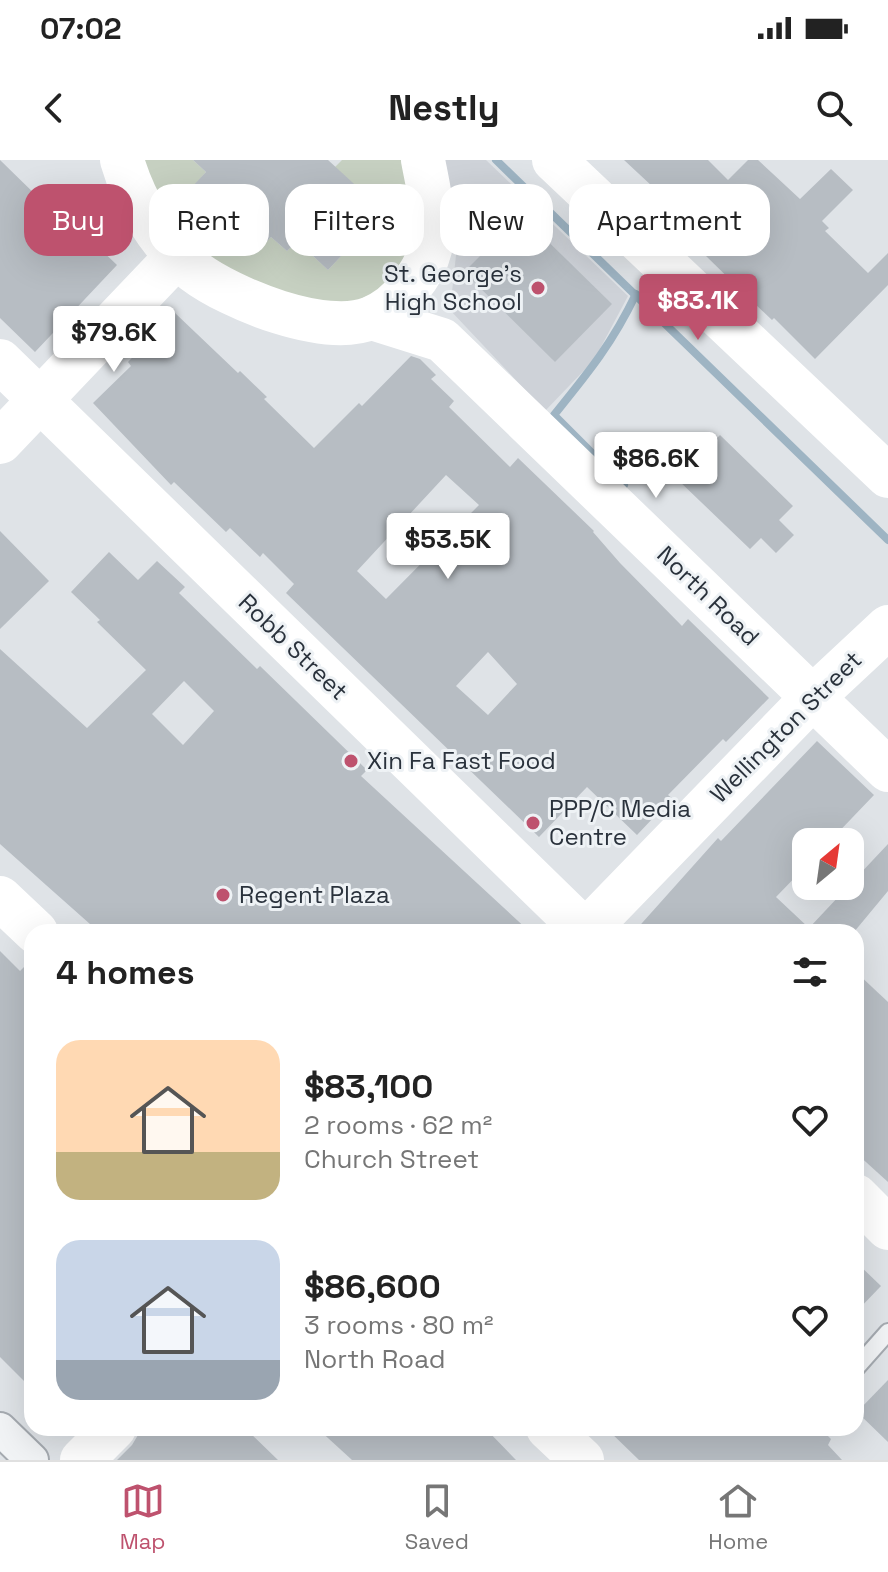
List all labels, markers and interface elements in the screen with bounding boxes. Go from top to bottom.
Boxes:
text: 07:02 [40,9,122,48]
text: Nestly [388,85,500,131]
icon: back [32,86,76,130]
icon: search [812,86,856,130]
chip: Buy [24,184,133,256]
chip: Rent [149,184,269,256]
chip: Filters [285,184,424,256]
chip: New [440,184,553,256]
chip: Apartment [569,184,770,256]
place label: St. George's High School [384,258,522,317]
pin: $83.1K [633,274,763,342]
marker: St. George's High School [529,279,547,297]
text: $83.1K [657,283,739,317]
pin: $79.6K [49,306,179,374]
text: $79.6K [71,315,157,349]
pin: $86.6K [591,432,721,500]
text: $86.6K [612,441,700,475]
pin: $53.5K [383,513,513,581]
text: $53.5K [405,522,491,556]
street label: North Road [651,539,766,652]
street label: Robb Street [232,587,355,707]
street label: Wellington Street [703,644,868,809]
place label: Xin Fa Fast Food [367,745,556,776]
marker: Xin Fa Fast Food [342,752,360,770]
place label: PPP/C Media Centre [549,793,691,852]
marker: PPP/C Media Centre [524,814,542,832]
north arrow [792,828,864,900]
map controls [792,828,864,900]
place label: Regent Plaza [239,879,390,910]
marker: Regent Plaza [214,886,232,904]
icon: filters [788,950,832,994]
text: 4 homes [56,951,194,994]
text: $83,100 [304,1065,433,1108]
icon: home [120,1072,216,1168]
icon: heart [788,1098,832,1142]
text: 2 rooms · 62 m² [304,1108,492,1142]
text: Church Street [304,1142,479,1176]
text: $86,600 [304,1265,441,1308]
icon: home [120,1272,216,1368]
icon: heart [788,1298,832,1342]
text: 3 rooms · 80 m² [304,1308,494,1342]
text: North Road [304,1342,446,1376]
tab: Map [120,1479,166,1555]
tab: Saved [405,1479,469,1555]
tab: Home [708,1479,768,1555]

